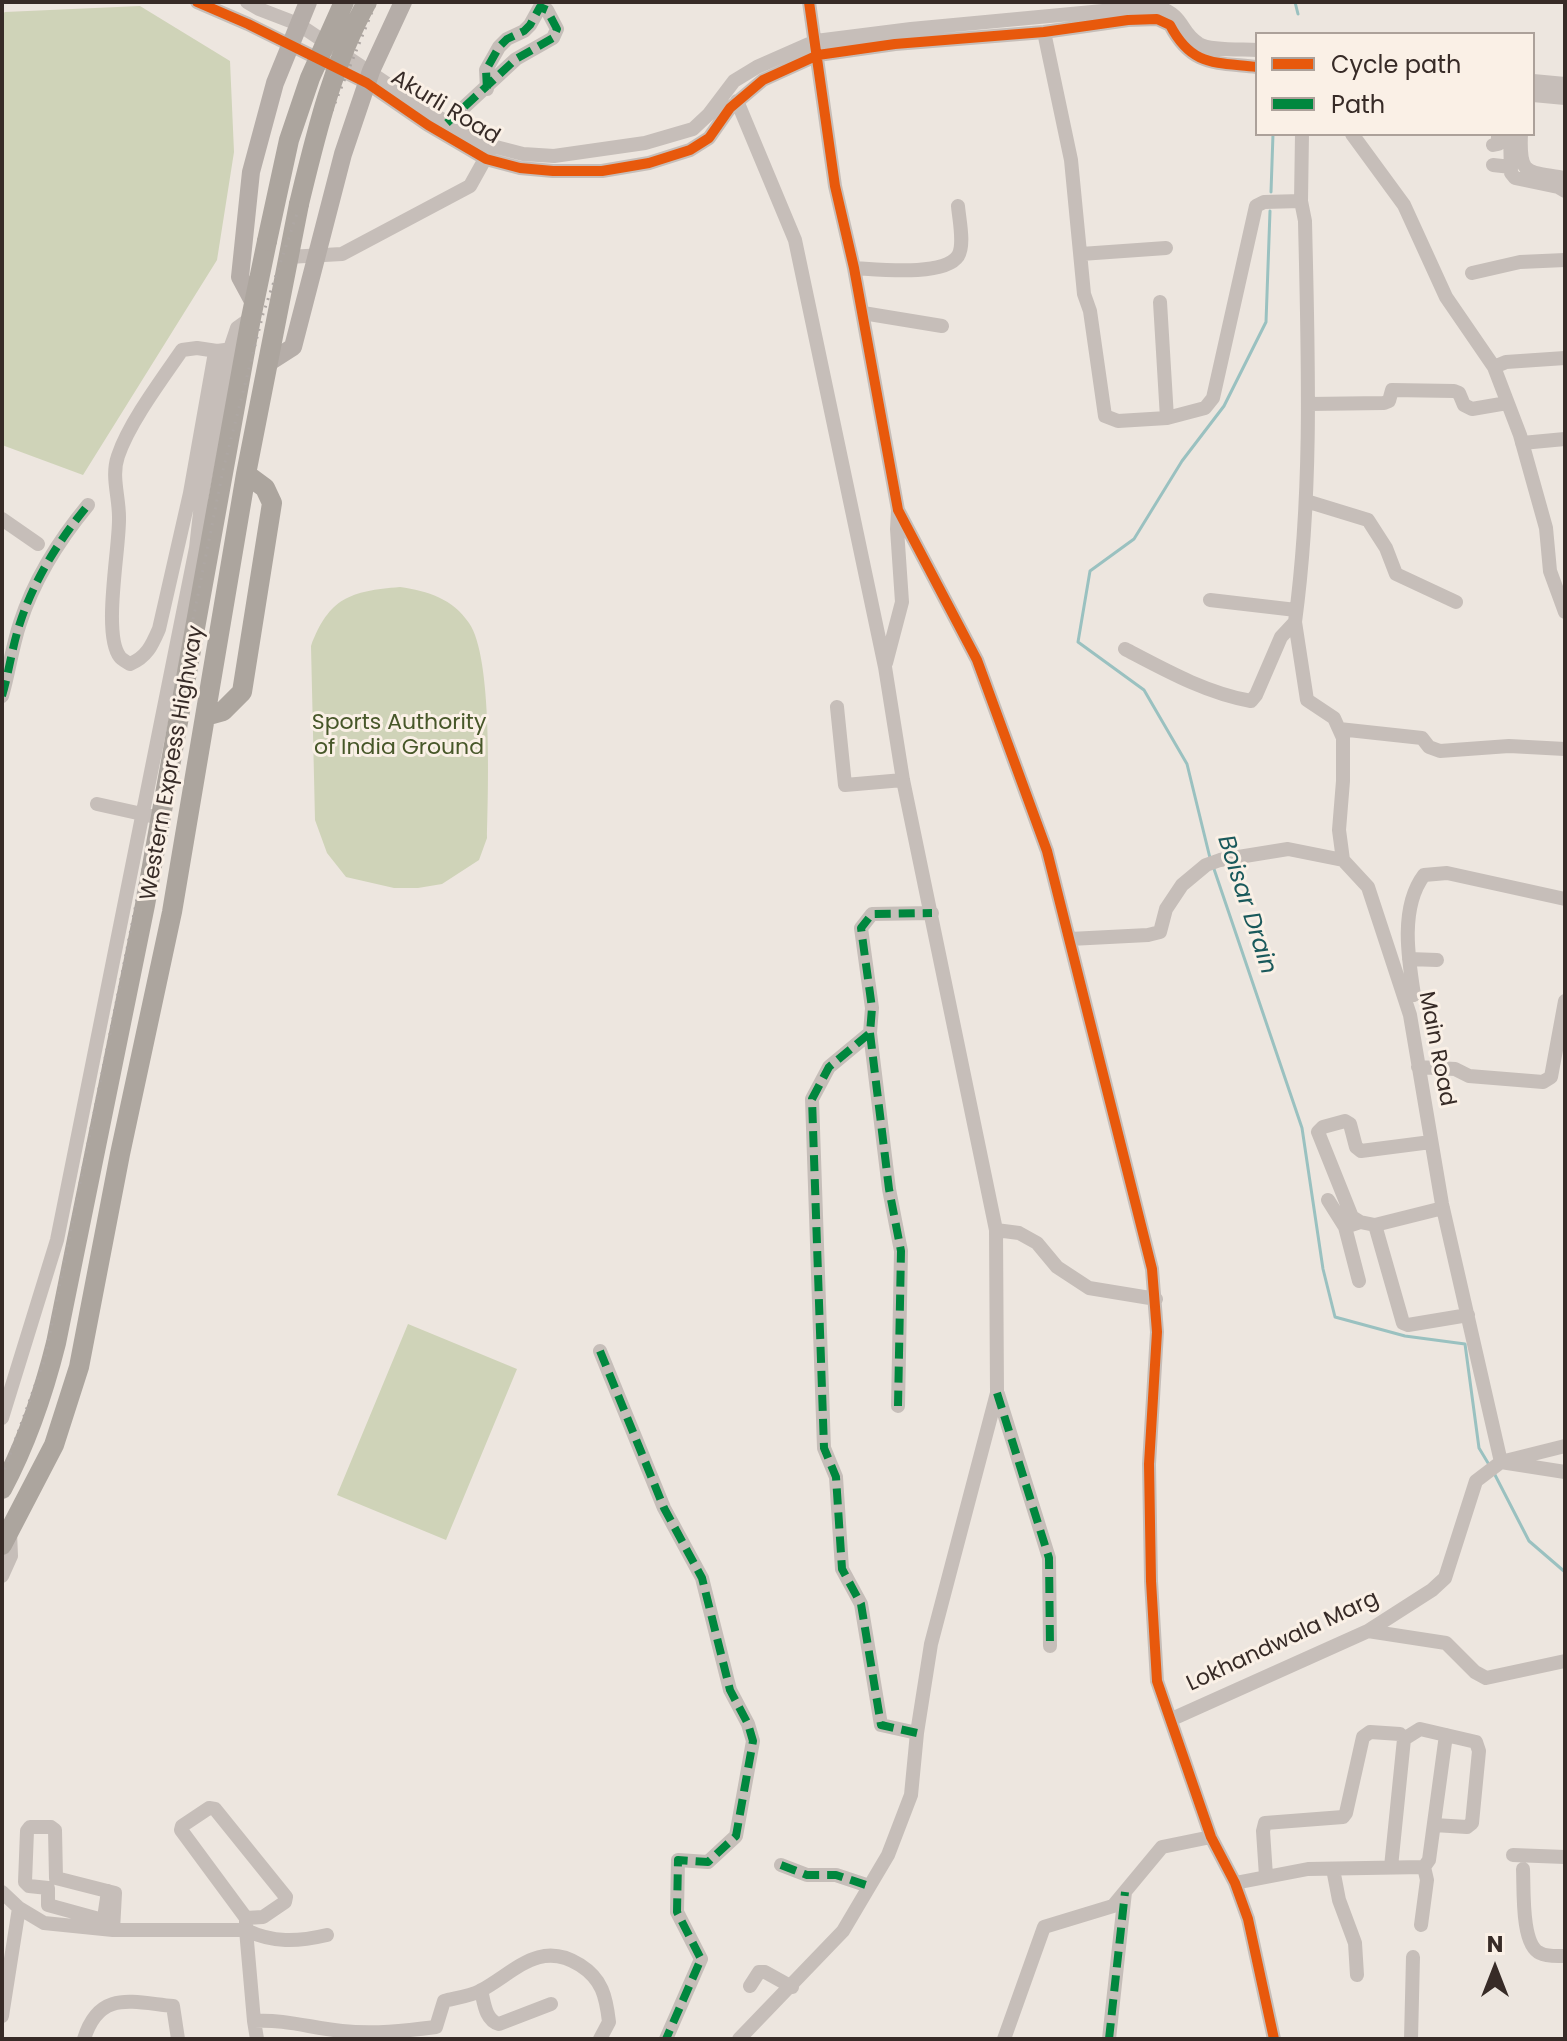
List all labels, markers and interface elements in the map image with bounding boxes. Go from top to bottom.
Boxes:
legend [1255,32,1535,136]
text: Cycle path [1331,48,1461,81]
street label: Akurli Road [386,65,504,151]
text: Path [1331,88,1385,121]
street label: Western Express Highway [136,623,210,903]
park label: Sports Authority of India Ground [312,710,486,762]
water label: Boisar Drain [1210,832,1282,978]
street label: Main Road [1412,989,1460,1109]
street label: Lokhandwala Marg [1183,1586,1383,1698]
north arrow [1455,1929,1535,2009]
text: N [1487,1929,1503,1960]

